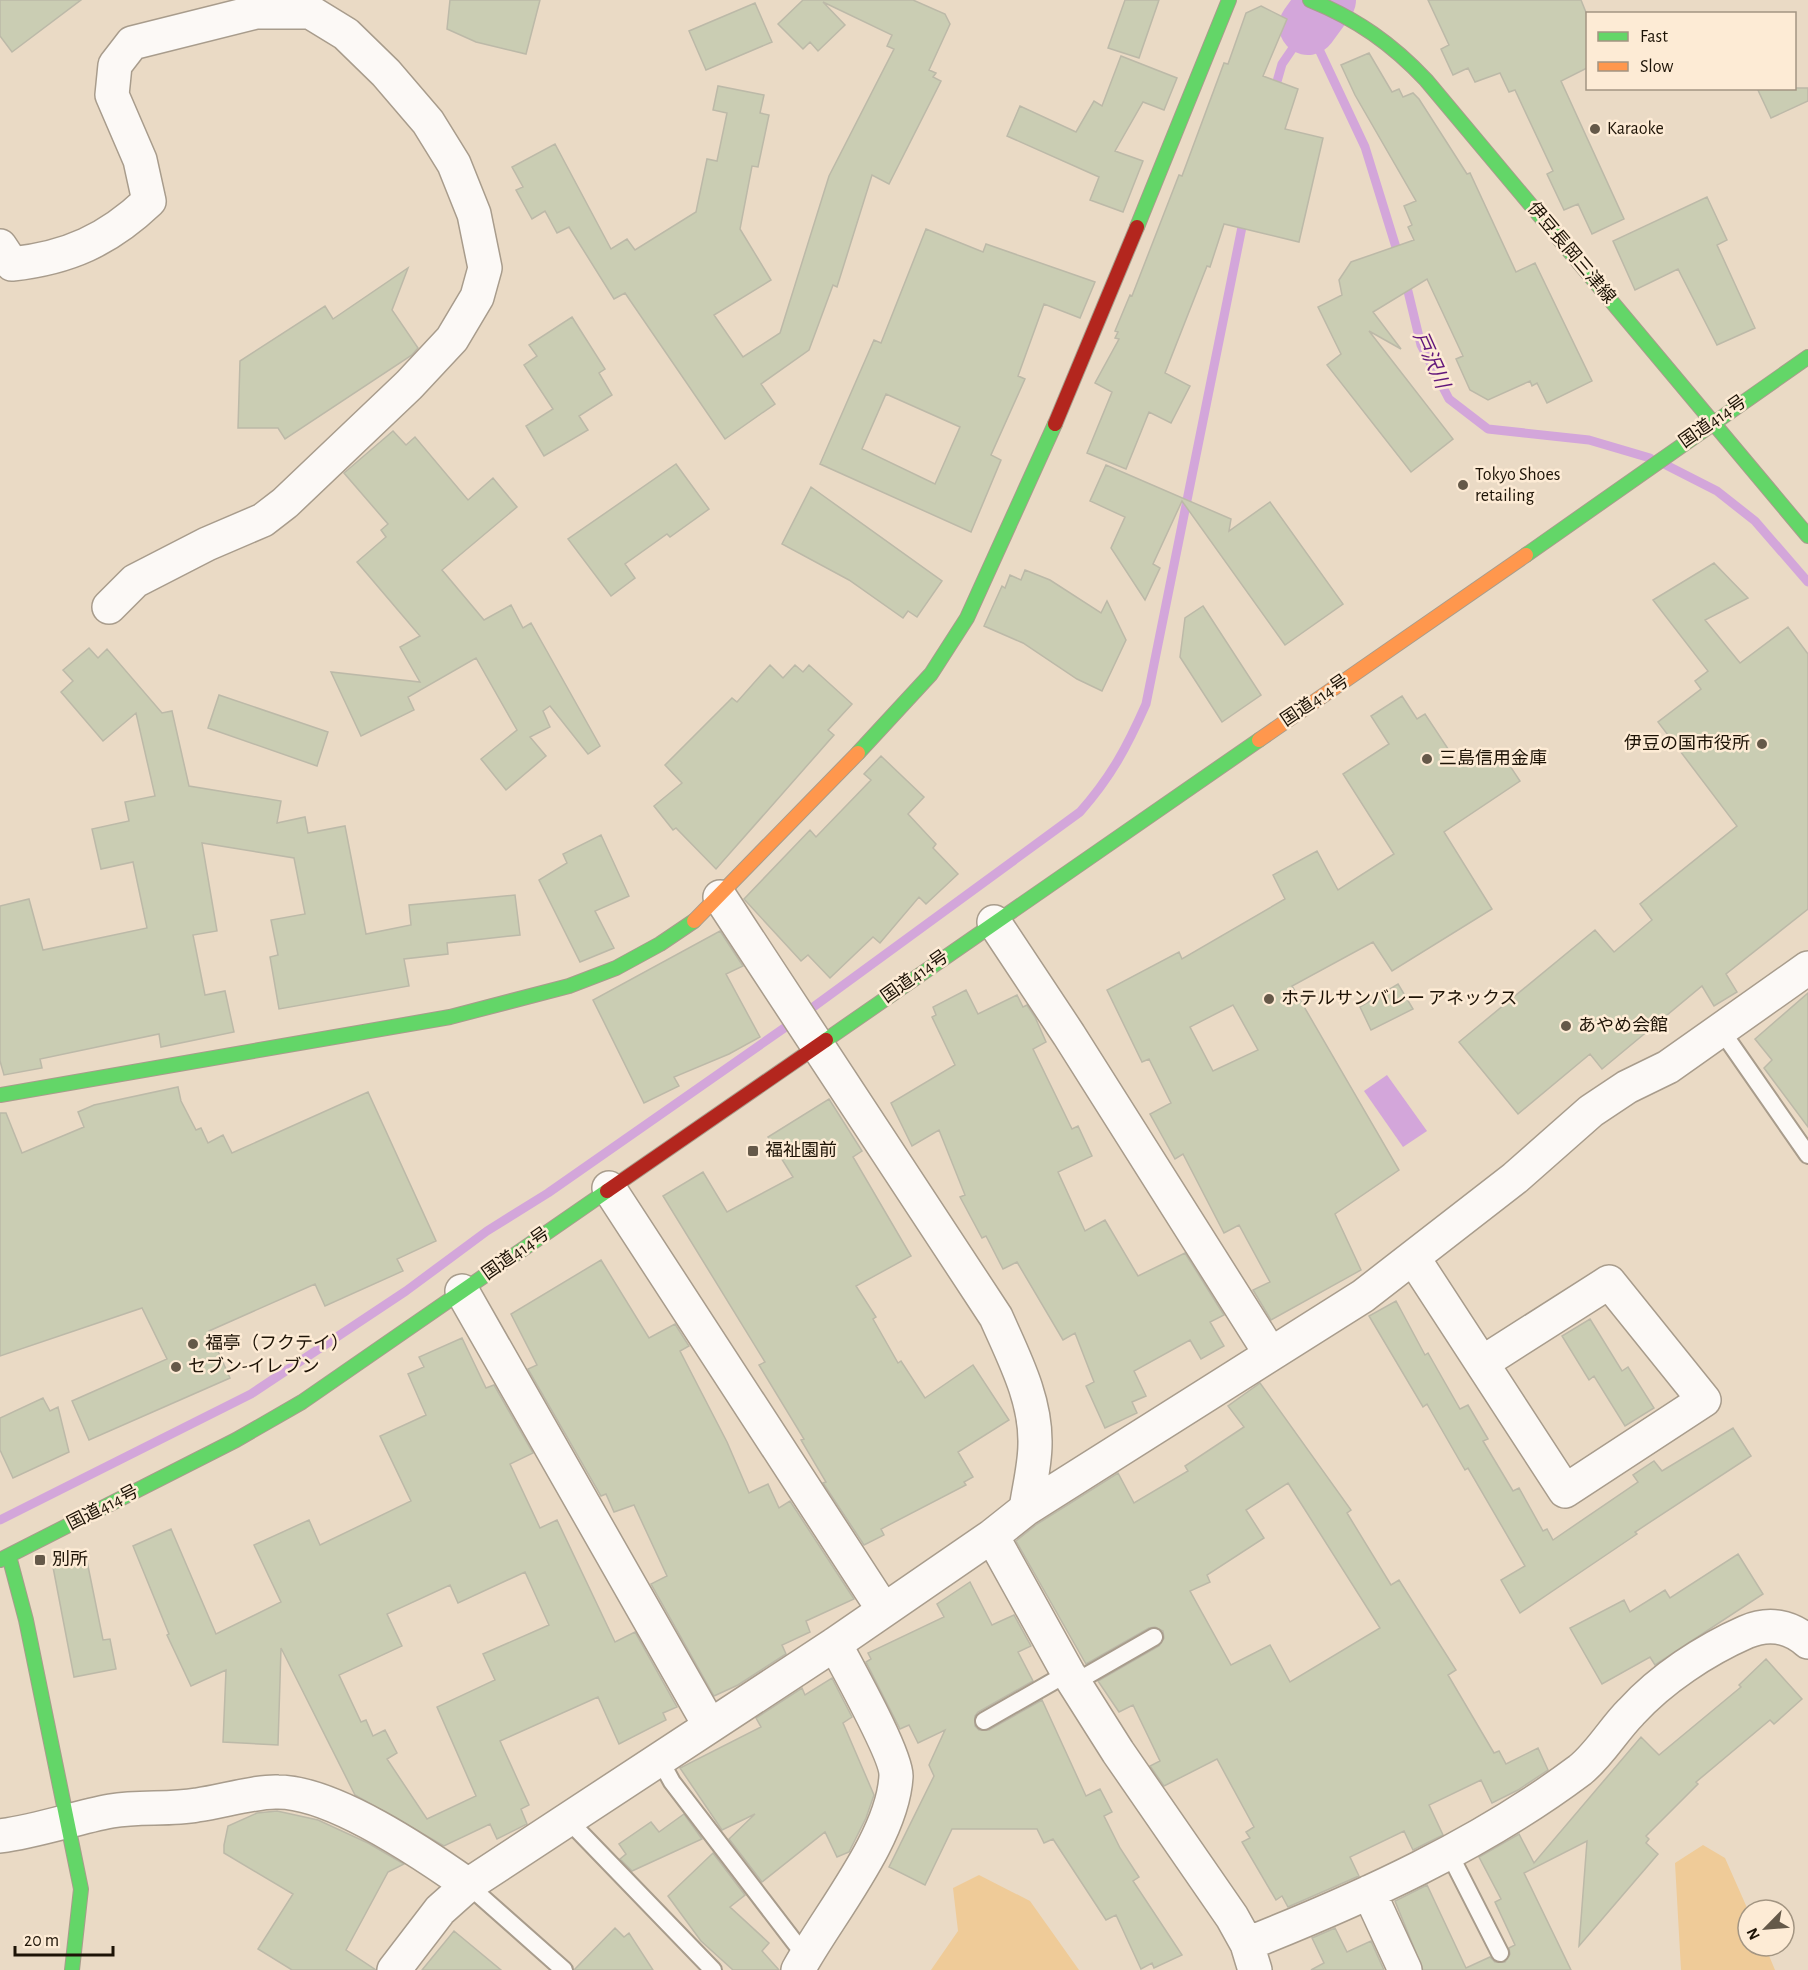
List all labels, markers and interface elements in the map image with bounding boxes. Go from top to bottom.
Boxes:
legend [1586,12,1796,90]
text: Fast [1640,28,1668,46]
text: Slow [1640,58,1673,76]
place label: Karaoke [1607,120,1664,138]
marker: Karaoke [1588,122,1602,136]
street label: 伊豆長岡三津線 [1524,198,1620,307]
water label: 戸沢川 [1410,328,1454,393]
street label: 国道414号 [1675,391,1750,452]
place label: Tokyo Shoes retailing [1475,466,1560,505]
marker: Tokyo Shoes retailing [1456,478,1470,492]
street label: 国道414号 [1277,670,1352,730]
place label: 伊豆の国市役所 [1624,733,1750,753]
marker: 伊豆の国市役所 [1755,737,1769,751]
place label: 三島信用金庫 [1439,748,1547,768]
marker: 三島信用金庫 [1420,752,1434,766]
street label: 国道414号 [877,946,952,1007]
place label: ホテルサンバレー アネックス [1281,989,1517,1008]
marker: ホテルサンバレー アネックス [1262,992,1276,1006]
place label: あやめ会館 [1578,1016,1668,1035]
marker: あやめ会館 [1559,1019,1573,1033]
place label: 福祉園前 [765,1140,837,1160]
marker: 福祉園前 [746,1144,760,1158]
street label: 国道414号 [478,1223,553,1284]
place label: 福亭（フクテイ） [205,1333,349,1353]
marker: 福亭（フクテイ） [186,1337,200,1351]
place label: セブン-イレブン [188,1356,320,1376]
marker: セブン-イレブン [169,1360,183,1374]
street label: 国道414号 [63,1481,142,1534]
place label: 別所 [52,1550,88,1569]
marker: 別所 [33,1553,47,1567]
north arrow [1736,1898,1796,1958]
scale bar [15,1919,112,1957]
text: N [1744,1925,1763,1942]
text: 20 m [24,1932,59,1950]

